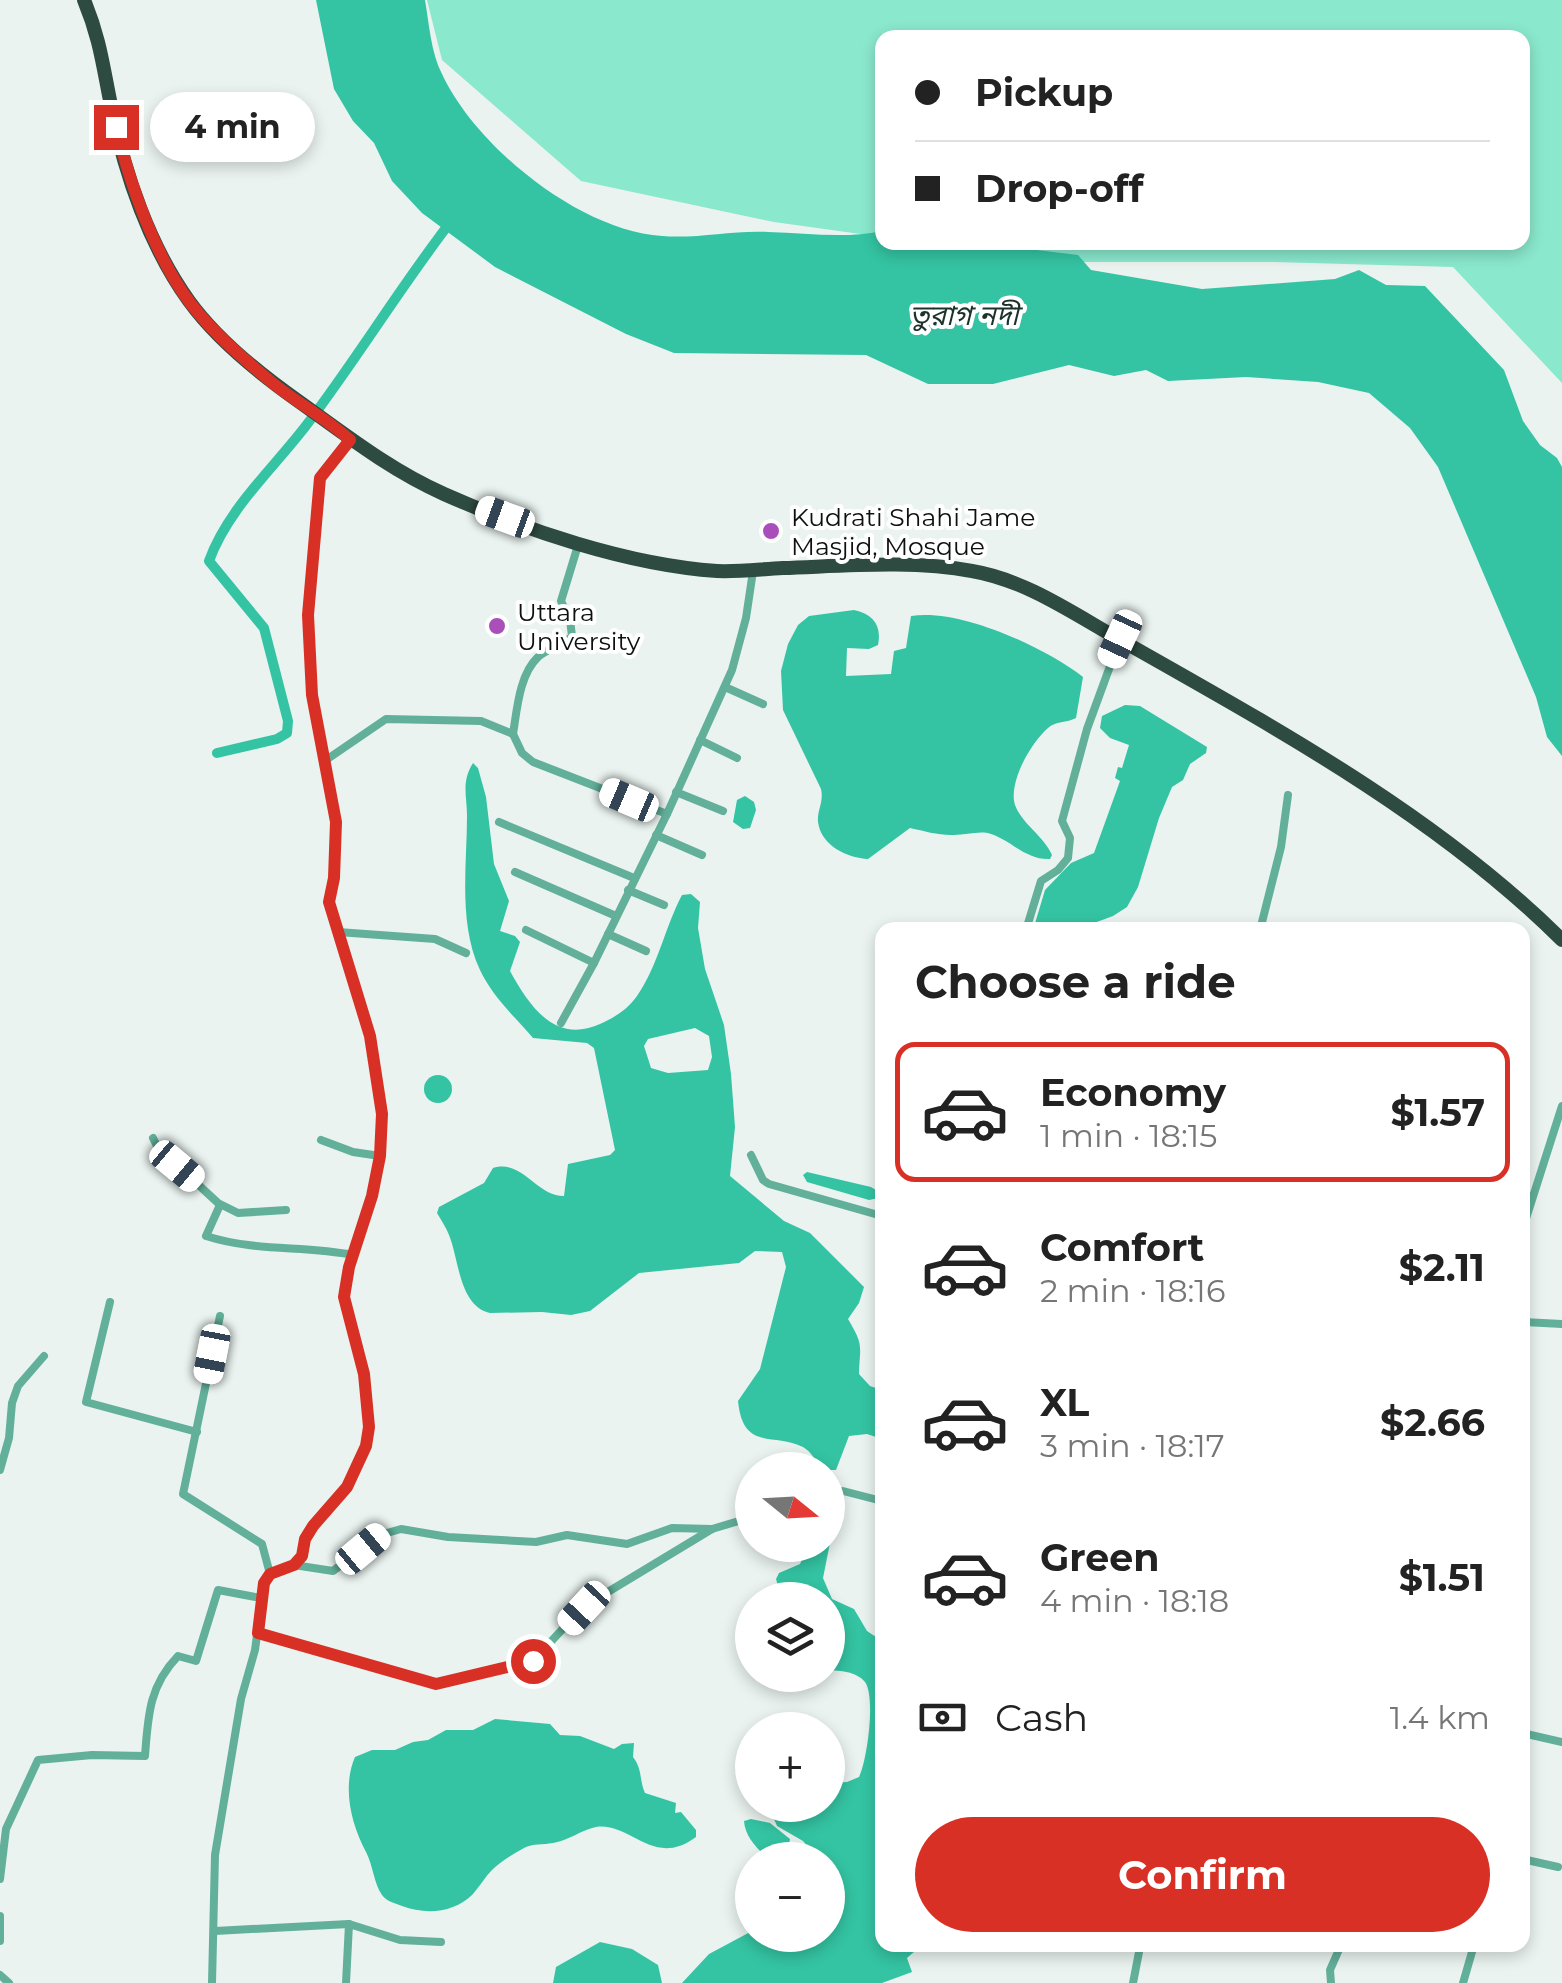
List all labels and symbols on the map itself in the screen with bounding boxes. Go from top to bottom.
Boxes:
callout: 4 min [151,92,316,162]
route end [94,105,139,150]
water label: তুরাগ নদী [909,298,1024,332]
car [472,493,538,541]
place label: Kudrati Shahi Jame Masjid, Mosque [791,502,1035,561]
marker: Kudrati Shahi Jame Masjid, Mosque [760,520,782,542]
place label: Uttara University [517,597,641,656]
car [1094,605,1146,673]
marker: Uttara University [486,615,508,637]
car [596,774,662,826]
car [144,1135,210,1197]
car [192,1322,232,1386]
north arrow [735,1452,845,1562]
car [330,1518,396,1580]
car [553,1576,615,1640]
route start [511,1639,556,1684]

